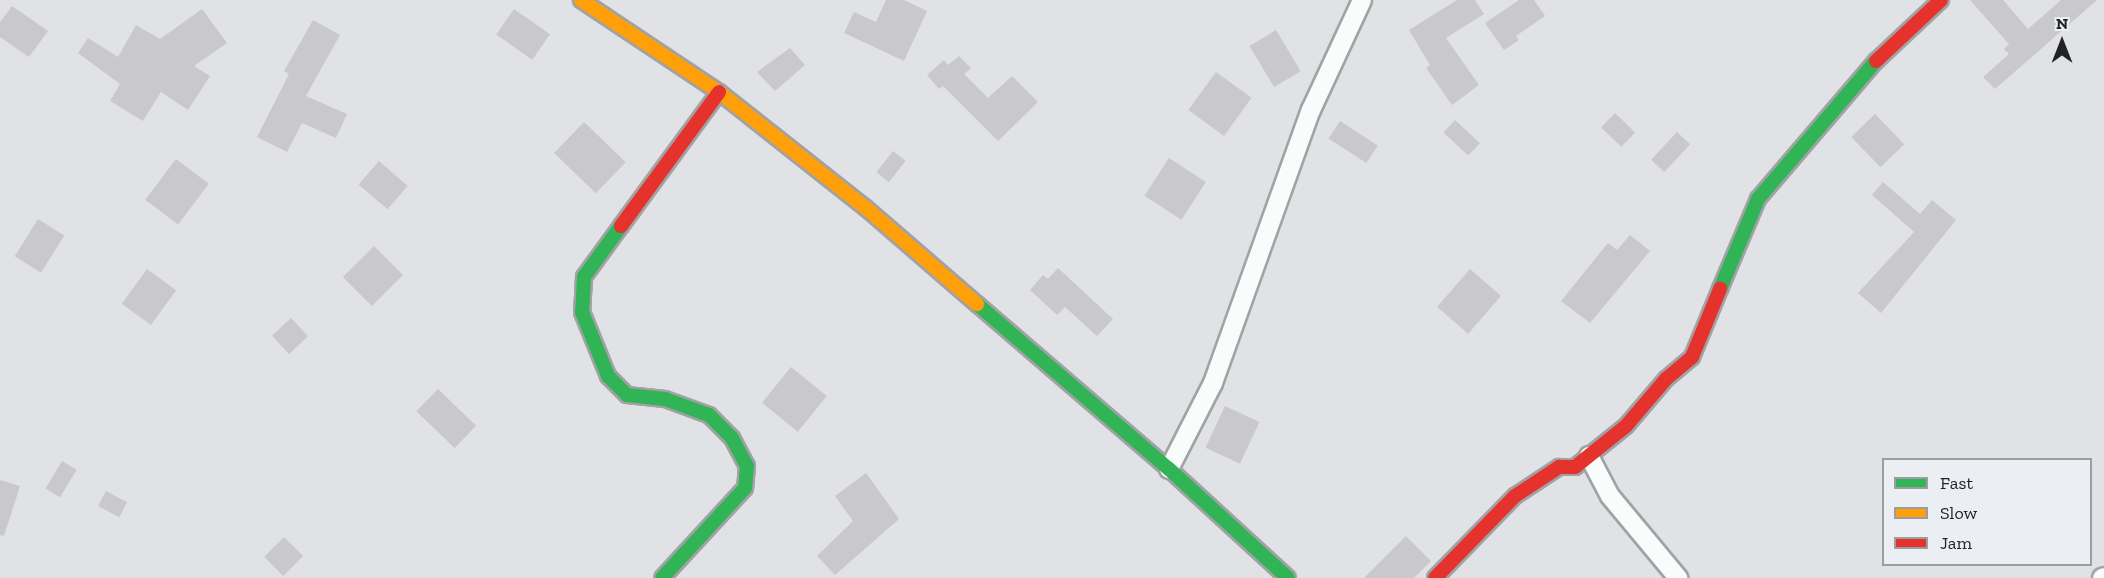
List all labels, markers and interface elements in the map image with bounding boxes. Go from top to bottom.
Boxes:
north arrow [2032,12,2092,72]
text: N [2056,14,2068,33]
legend [1882,458,2092,566]
text: Fast [1940,472,1973,494]
text: Slow [1940,502,1977,524]
text: Jam [1940,532,1972,554]

